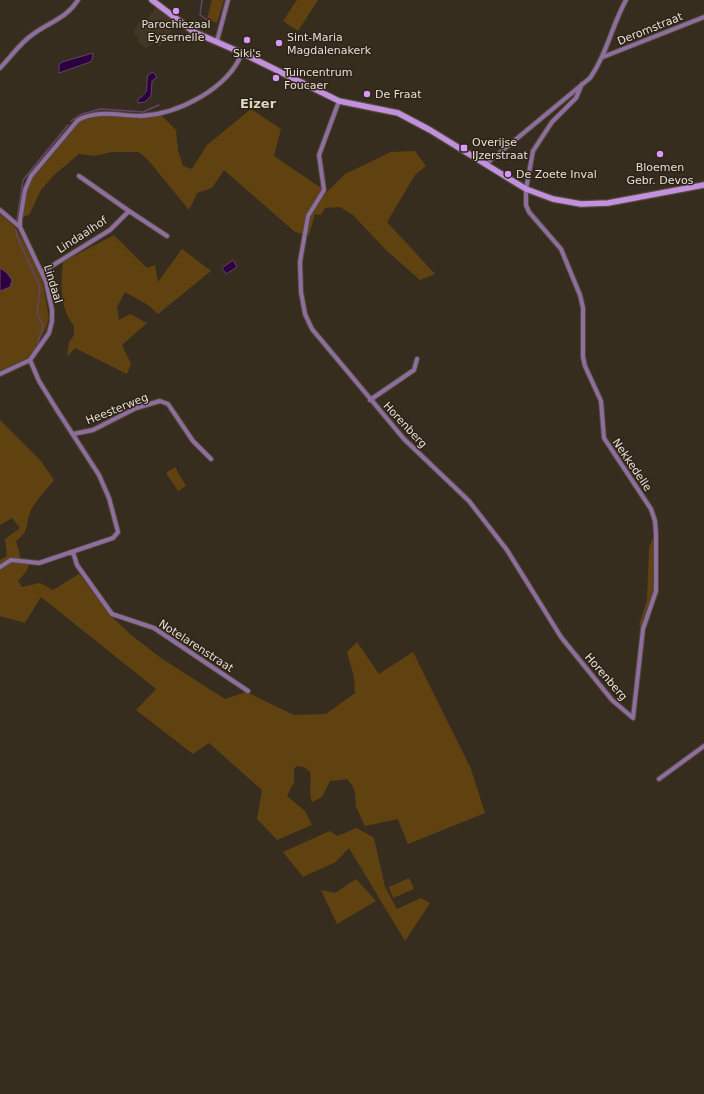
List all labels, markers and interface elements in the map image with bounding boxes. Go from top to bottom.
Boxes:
marker: Parochiezaal Eysernelle [171,6,181,16]
street label: Deromstraat [615,10,685,48]
place label: Parochiezaal Eysernelle [141,18,211,44]
place label: Sint-Maria Magdalenakerk [287,31,372,57]
marker: Siki's [242,35,252,45]
marker: Sint-Maria Magdalenakerk [274,38,284,48]
place label: Siki's [233,47,261,60]
place label: Tuincentrum Foucaer [283,66,352,92]
marker: Tuincentrum Foucaer [271,73,281,83]
place label: De Fraat [375,88,422,101]
marker: De Fraat [362,89,372,99]
district label: Eizer [240,96,277,111]
place label: Overijse IJzerstraat [472,136,529,162]
marker: Overijse IJzerstraat [459,143,469,153]
marker: Bloemen Gebr. Devos [655,149,665,159]
place label: Bloemen Gebr. Devos [627,161,694,187]
place label: De Zoete Inval [516,168,597,181]
marker: De Zoete Inval [503,169,513,179]
street label: Lindaalhof [54,213,110,256]
street label: Lindaal [41,263,65,305]
street label: Heesterweg [84,391,150,427]
street label: Horenberg [380,399,430,451]
street label: Nekkedelle [610,436,654,494]
street label: Notelarenstraat [156,617,236,675]
street label: Horenberg [582,651,630,703]

